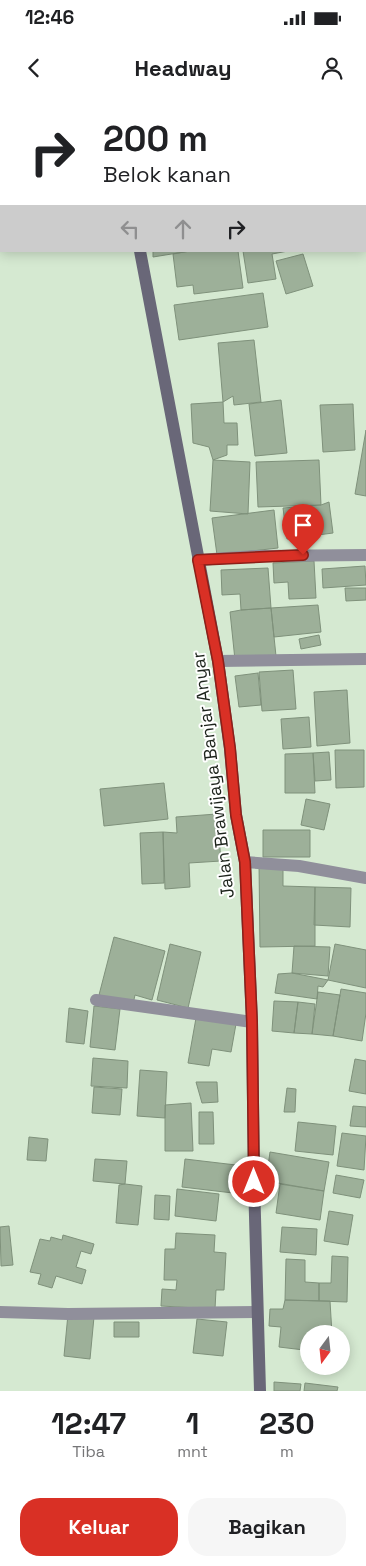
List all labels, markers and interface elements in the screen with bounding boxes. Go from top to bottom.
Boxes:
text: 12:46 [25,5,74,30]
icon: back [20,54,48,82]
text: Headway [135,54,231,82]
icon: person [318,54,346,82]
text: 200 m [103,117,208,161]
icon: right [20,120,85,185]
text: Belok kanan [103,160,231,188]
icon: left [116,215,144,243]
icon: ahead [169,215,197,243]
icon: right [222,215,250,243]
pin [282,504,324,555]
icon: arrive [289,511,317,539]
street label: Jalan Brawijaya Banjar Anyar [186,650,239,900]
position arrow [227,1155,279,1207]
north arrow [300,1325,350,1375]
map controls [300,1325,350,1375]
text: 12:47 [51,1404,126,1443]
text: 1 [186,1404,199,1443]
text: 230 [259,1404,315,1443]
text: Tiba [72,1441,105,1462]
text: mnt [177,1441,208,1462]
text: m [280,1441,294,1462]
button: Keluar [20,1498,178,1556]
button: Bagikan [188,1498,346,1556]

